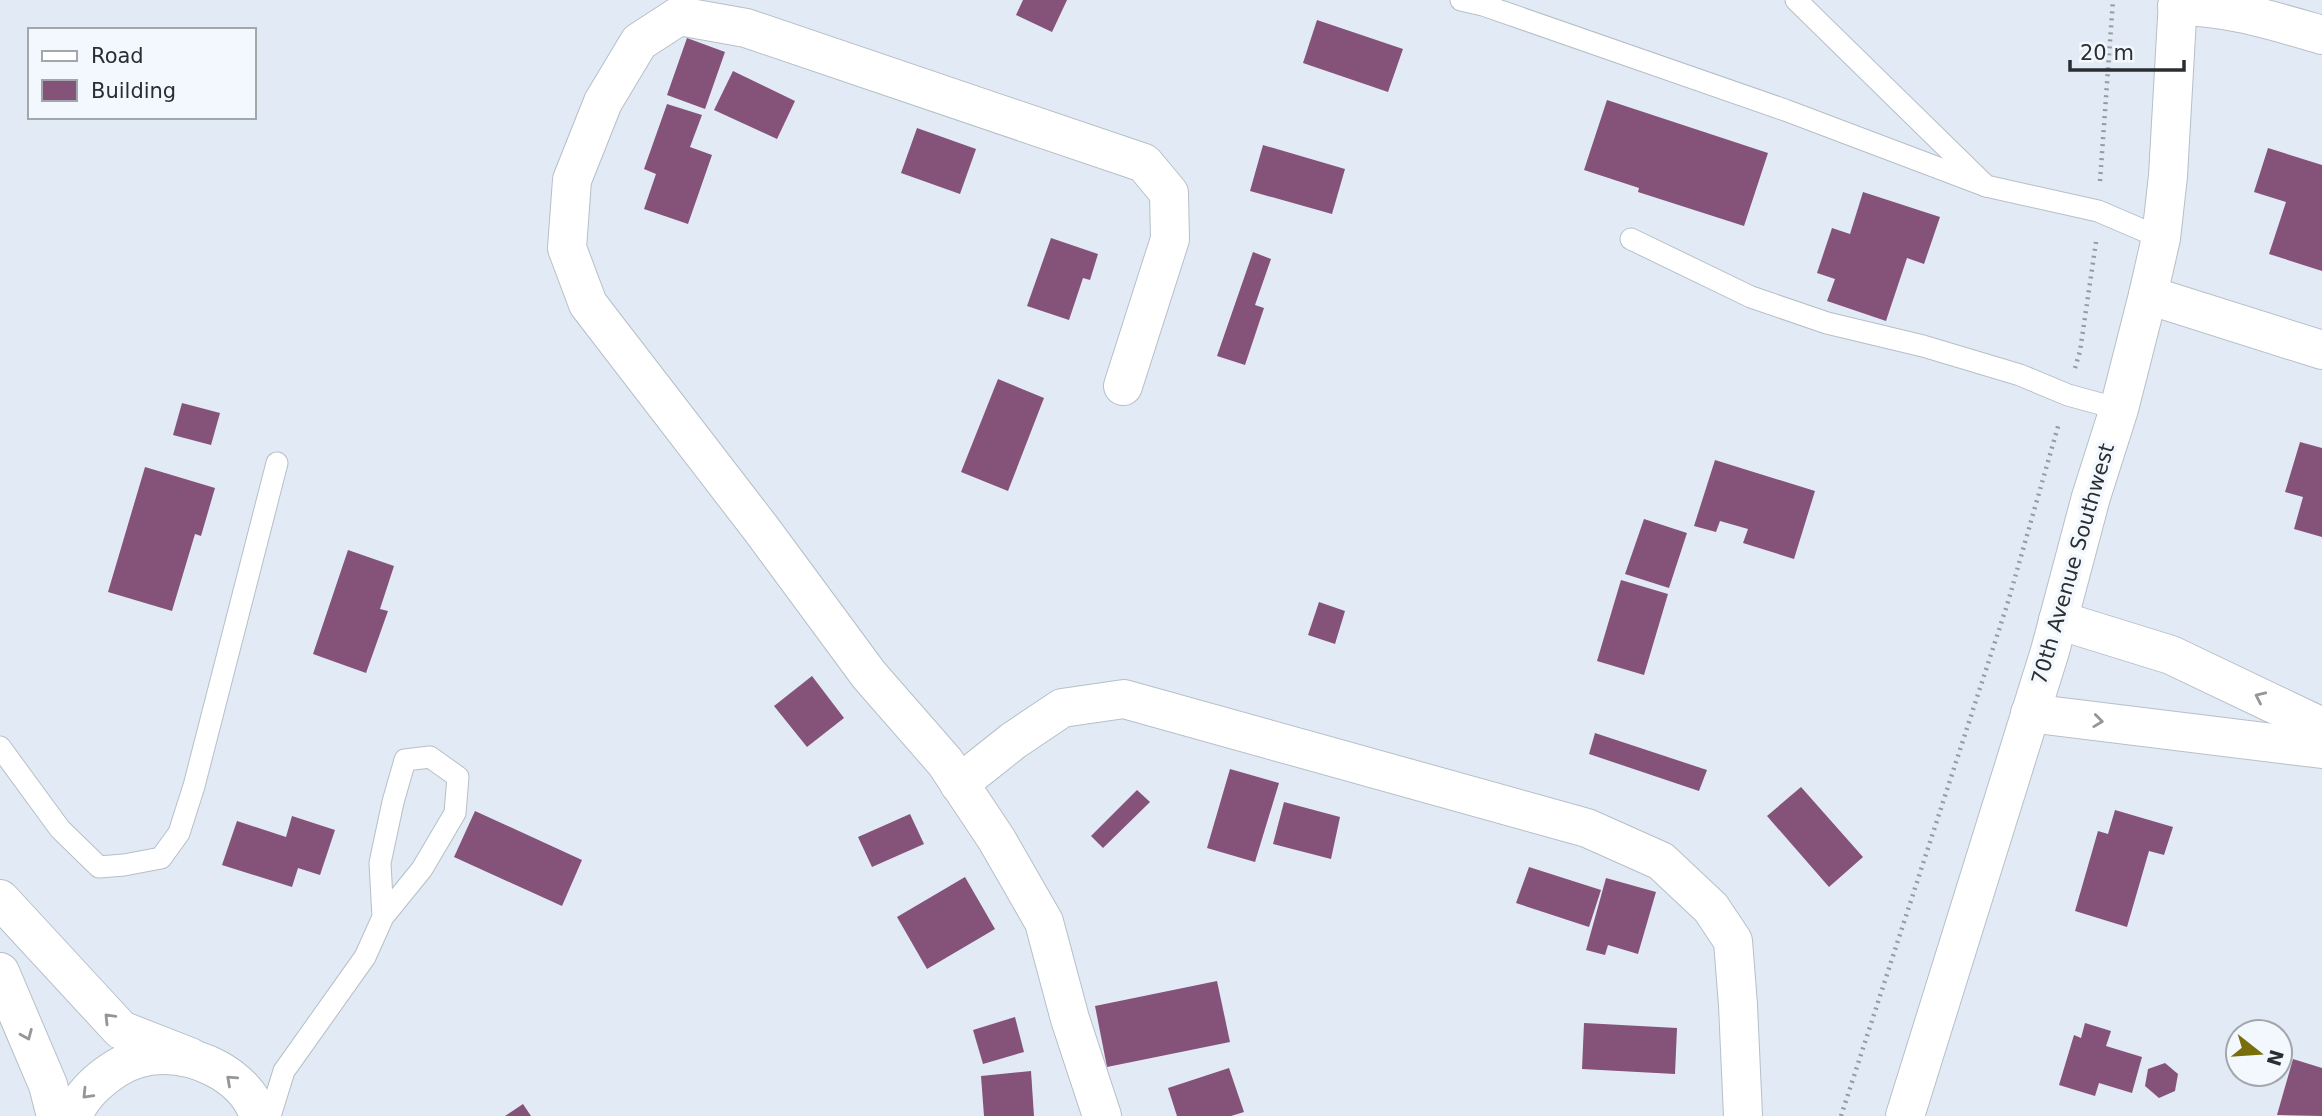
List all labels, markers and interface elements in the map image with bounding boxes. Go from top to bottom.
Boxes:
legend [28,28,256,119]
scale bar [2070,28,2184,72]
text: 20 m [2080,41,2134,65]
text: Road [91,44,144,68]
text: Building [91,79,176,103]
street label: 70th Avenue Southwest [2027,441,2119,687]
one-way arrow [2255,692,2267,706]
one-way arrow [2092,714,2104,729]
one-way arrow [105,1013,118,1026]
north arrow [2224,1018,2294,1088]
one-way arrow [19,1028,33,1040]
text: N [2262,1047,2288,1069]
one-way arrow [226,1076,239,1088]
one-way arrow [82,1086,95,1099]

